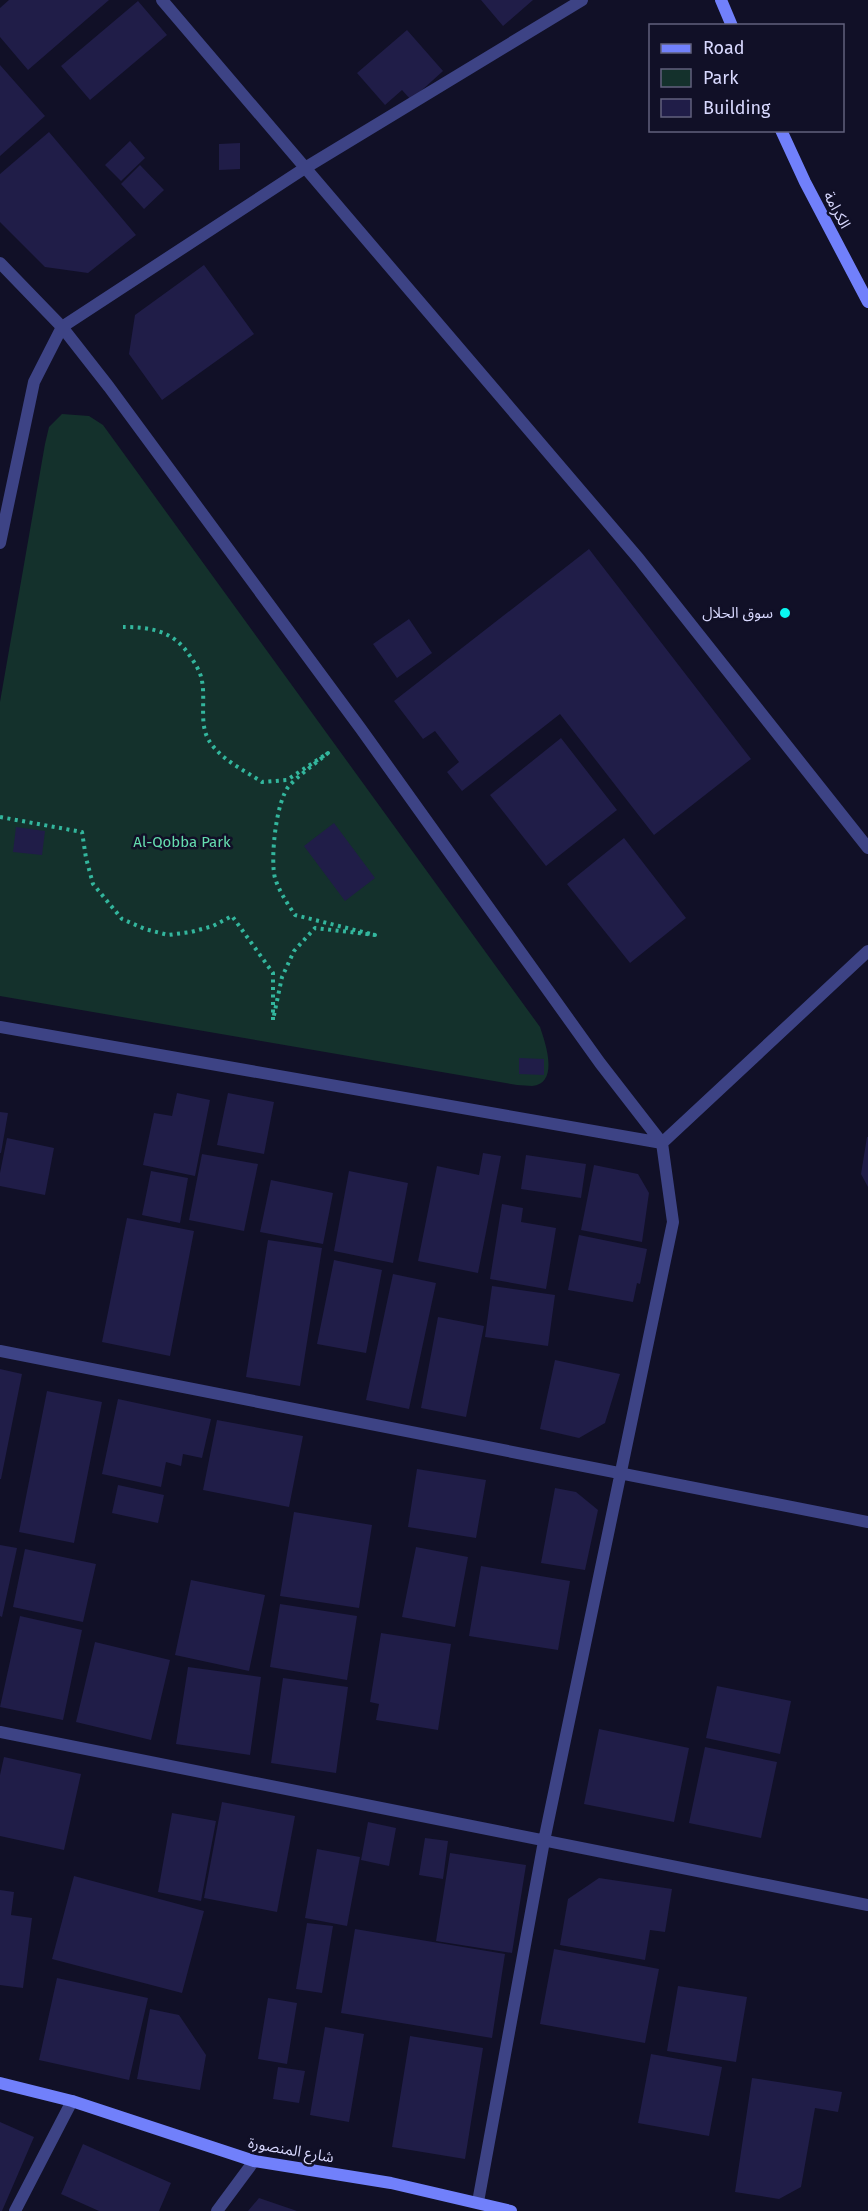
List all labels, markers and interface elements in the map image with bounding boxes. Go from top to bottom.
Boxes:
legend [649,24,844,132]
text: Road [703,37,745,59]
text: Park [703,67,739,89]
text: Building [703,97,771,119]
street label: الكرامة [820,188,854,232]
place label: سوق الحلال [702,604,773,622]
marker: سوق الحلال [778,606,792,620]
park label: Al-Qobba Park [133,833,231,851]
street label: شارع المنصورة [246,2134,336,2169]

